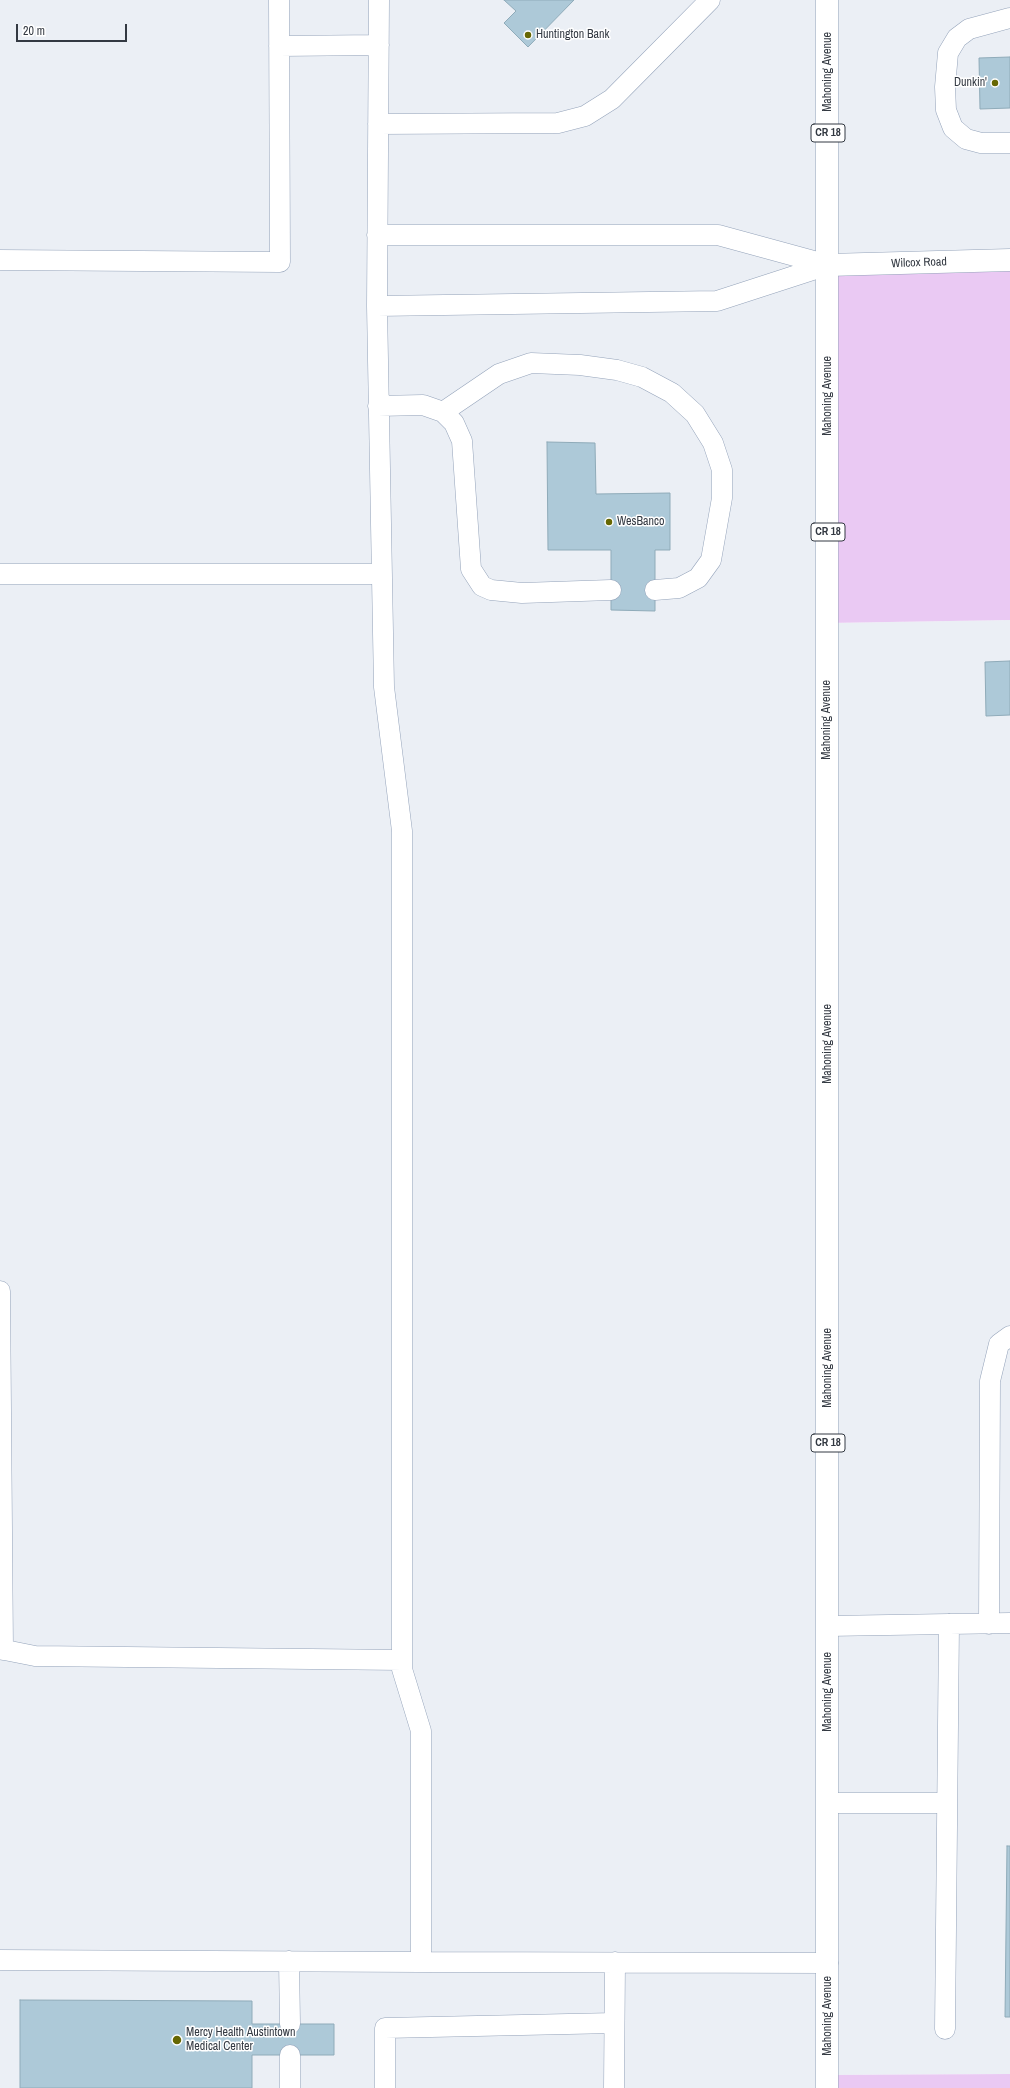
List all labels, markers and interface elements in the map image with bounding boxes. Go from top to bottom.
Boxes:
scale bar [18,16,129,42]
text: 20 m [23,23,45,39]
place label: Huntington Bank [536,28,609,42]
marker: Huntington Bank [523,30,533,40]
street label: Mahoning Avenue [821,32,835,112]
place label: Dunkin' [954,76,987,90]
marker: Dunkin' [990,78,1000,88]
road number: CR 18 [811,124,845,142]
street label: Wilcox Road [891,255,947,271]
street label: Mahoning Avenue [821,356,835,436]
place label: WesBanco [617,515,664,529]
marker: WesBanco [604,517,614,527]
road number: CR 18 [811,523,845,541]
street label: Mahoning Avenue [820,680,834,760]
street label: Mahoning Avenue [821,1004,835,1084]
street label: Mahoning Avenue [821,1328,835,1408]
road number: CR 18 [811,1434,845,1452]
street label: Mahoning Avenue [821,1652,835,1732]
street label: Mahoning Avenue [821,1976,835,2056]
place label: Mercy Health Austintown Medical Center [186,2026,295,2054]
marker: Mercy Health Austintown Medical Center [171,2034,183,2046]

